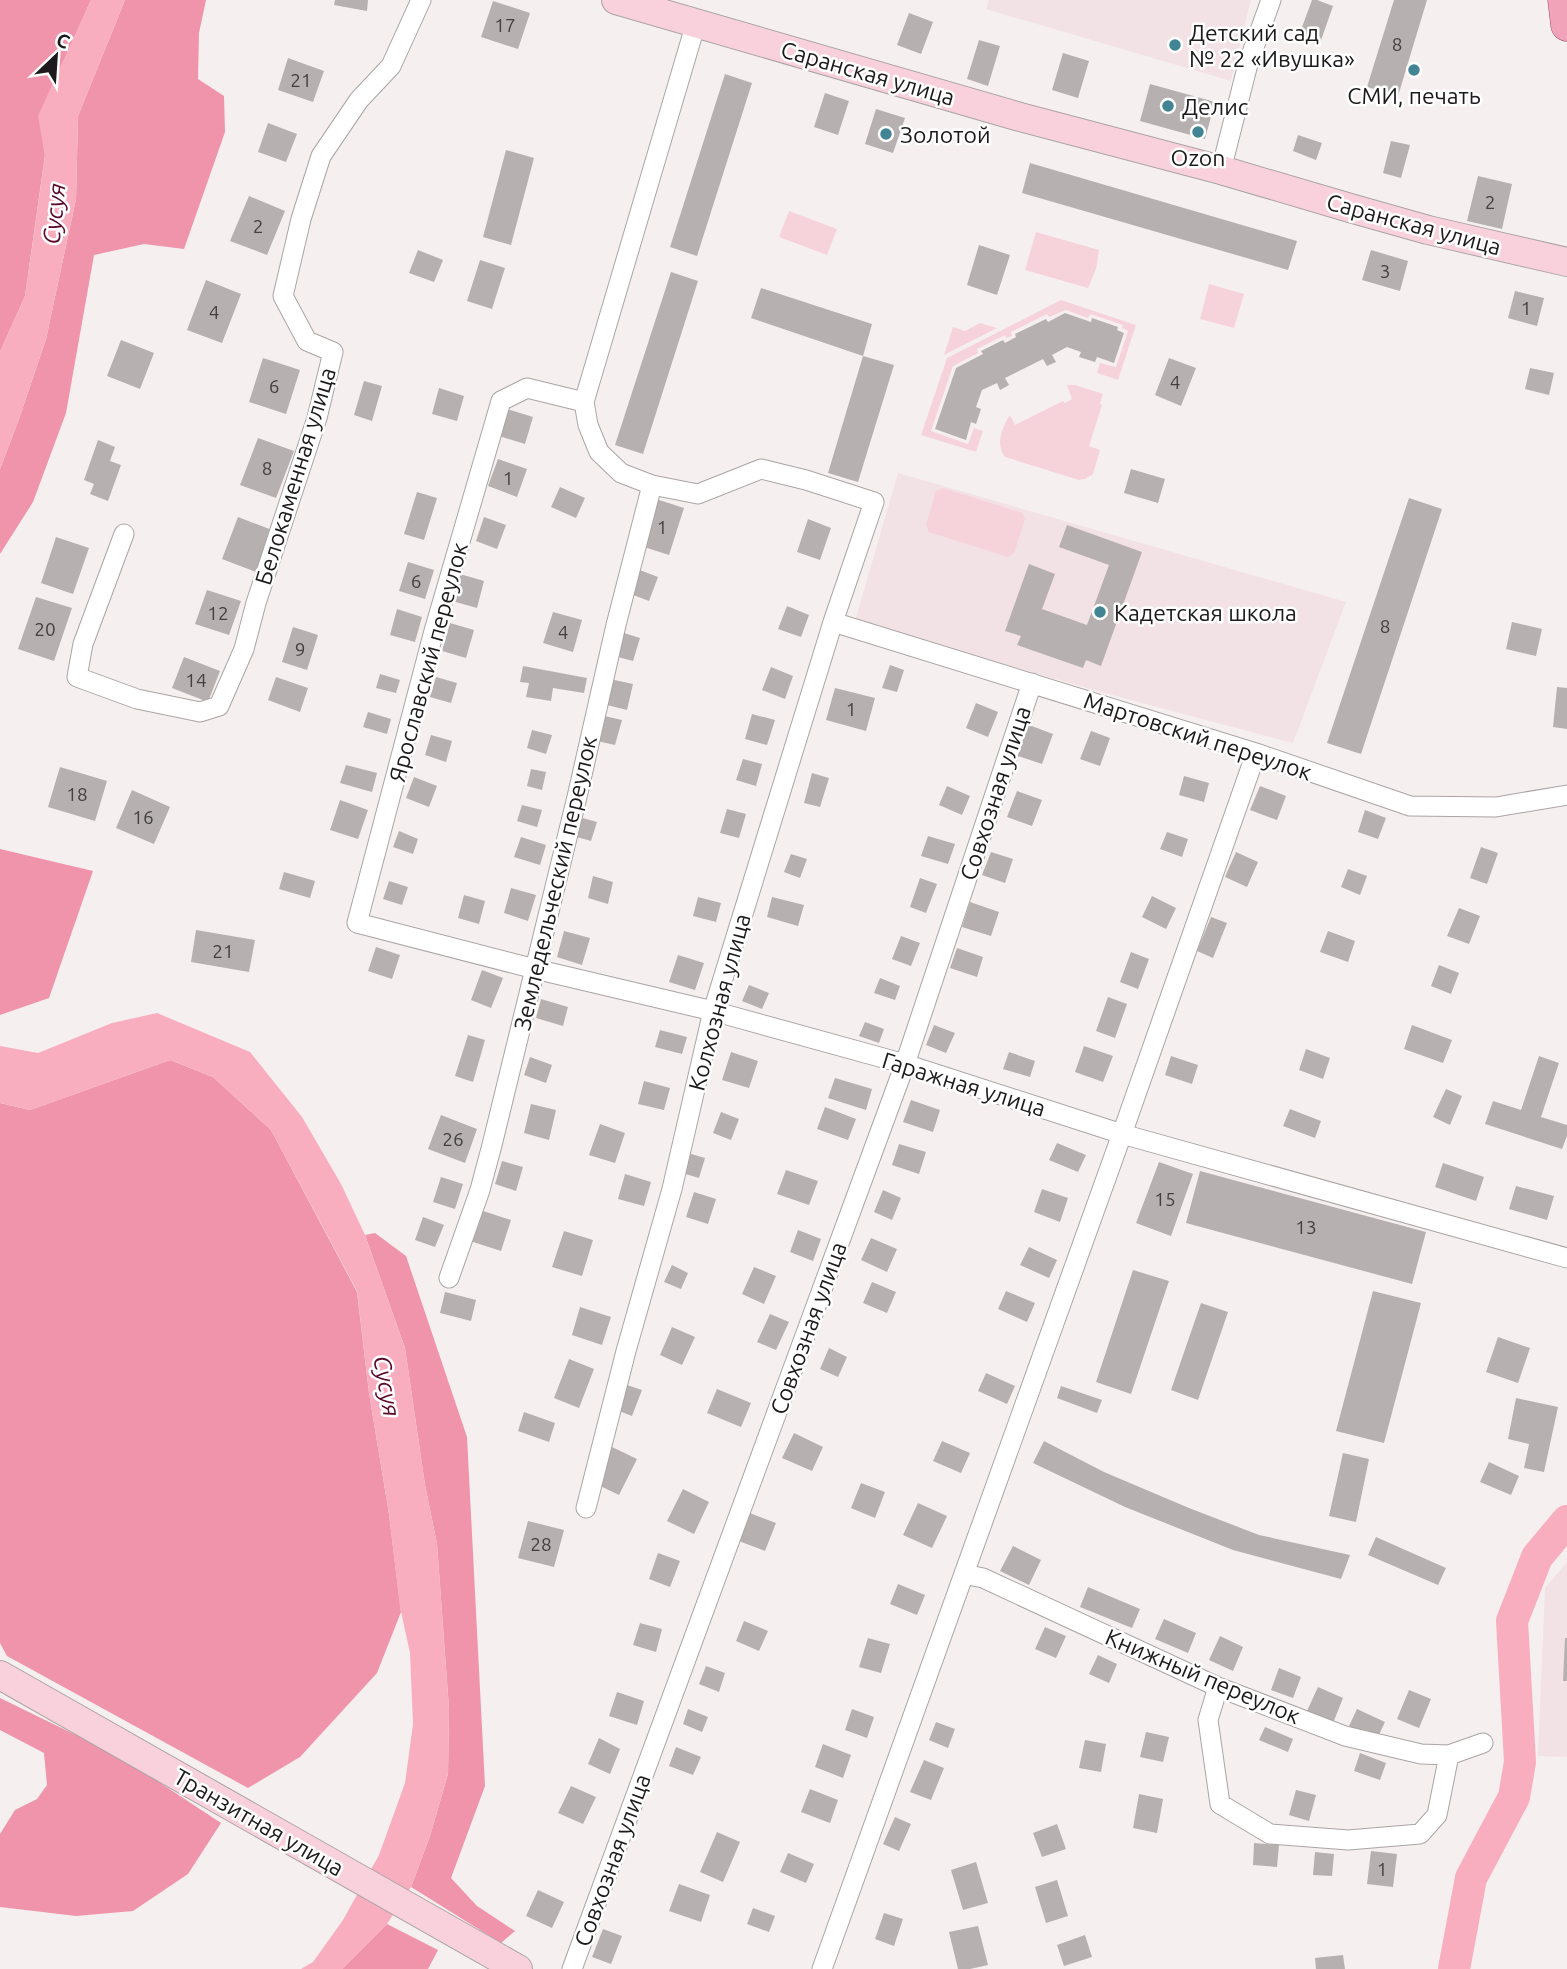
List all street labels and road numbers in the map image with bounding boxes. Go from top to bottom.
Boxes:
street label: Саранская улица [778,36,958,110]
street label: Саранская улица [1324,189,1504,259]
street label: Белокаменная улица [250,364,340,588]
street label: Ярославский переулок [384,539,472,784]
street label: Мартовский переулок [1081,687,1315,785]
street label: Совхозная улица [955,703,1035,883]
street label: Земледельческий переулок [509,733,601,1033]
street label: Колхозная улица [683,911,755,1093]
street label: Гаражная улица [879,1047,1049,1121]
street label: Совхозная улица [765,1238,851,1418]
street label: Книжный переулок [1102,1624,1304,1728]
street label: Транзитная улица [170,1763,348,1881]
street label: Совхозная улица [569,1770,655,1950]

